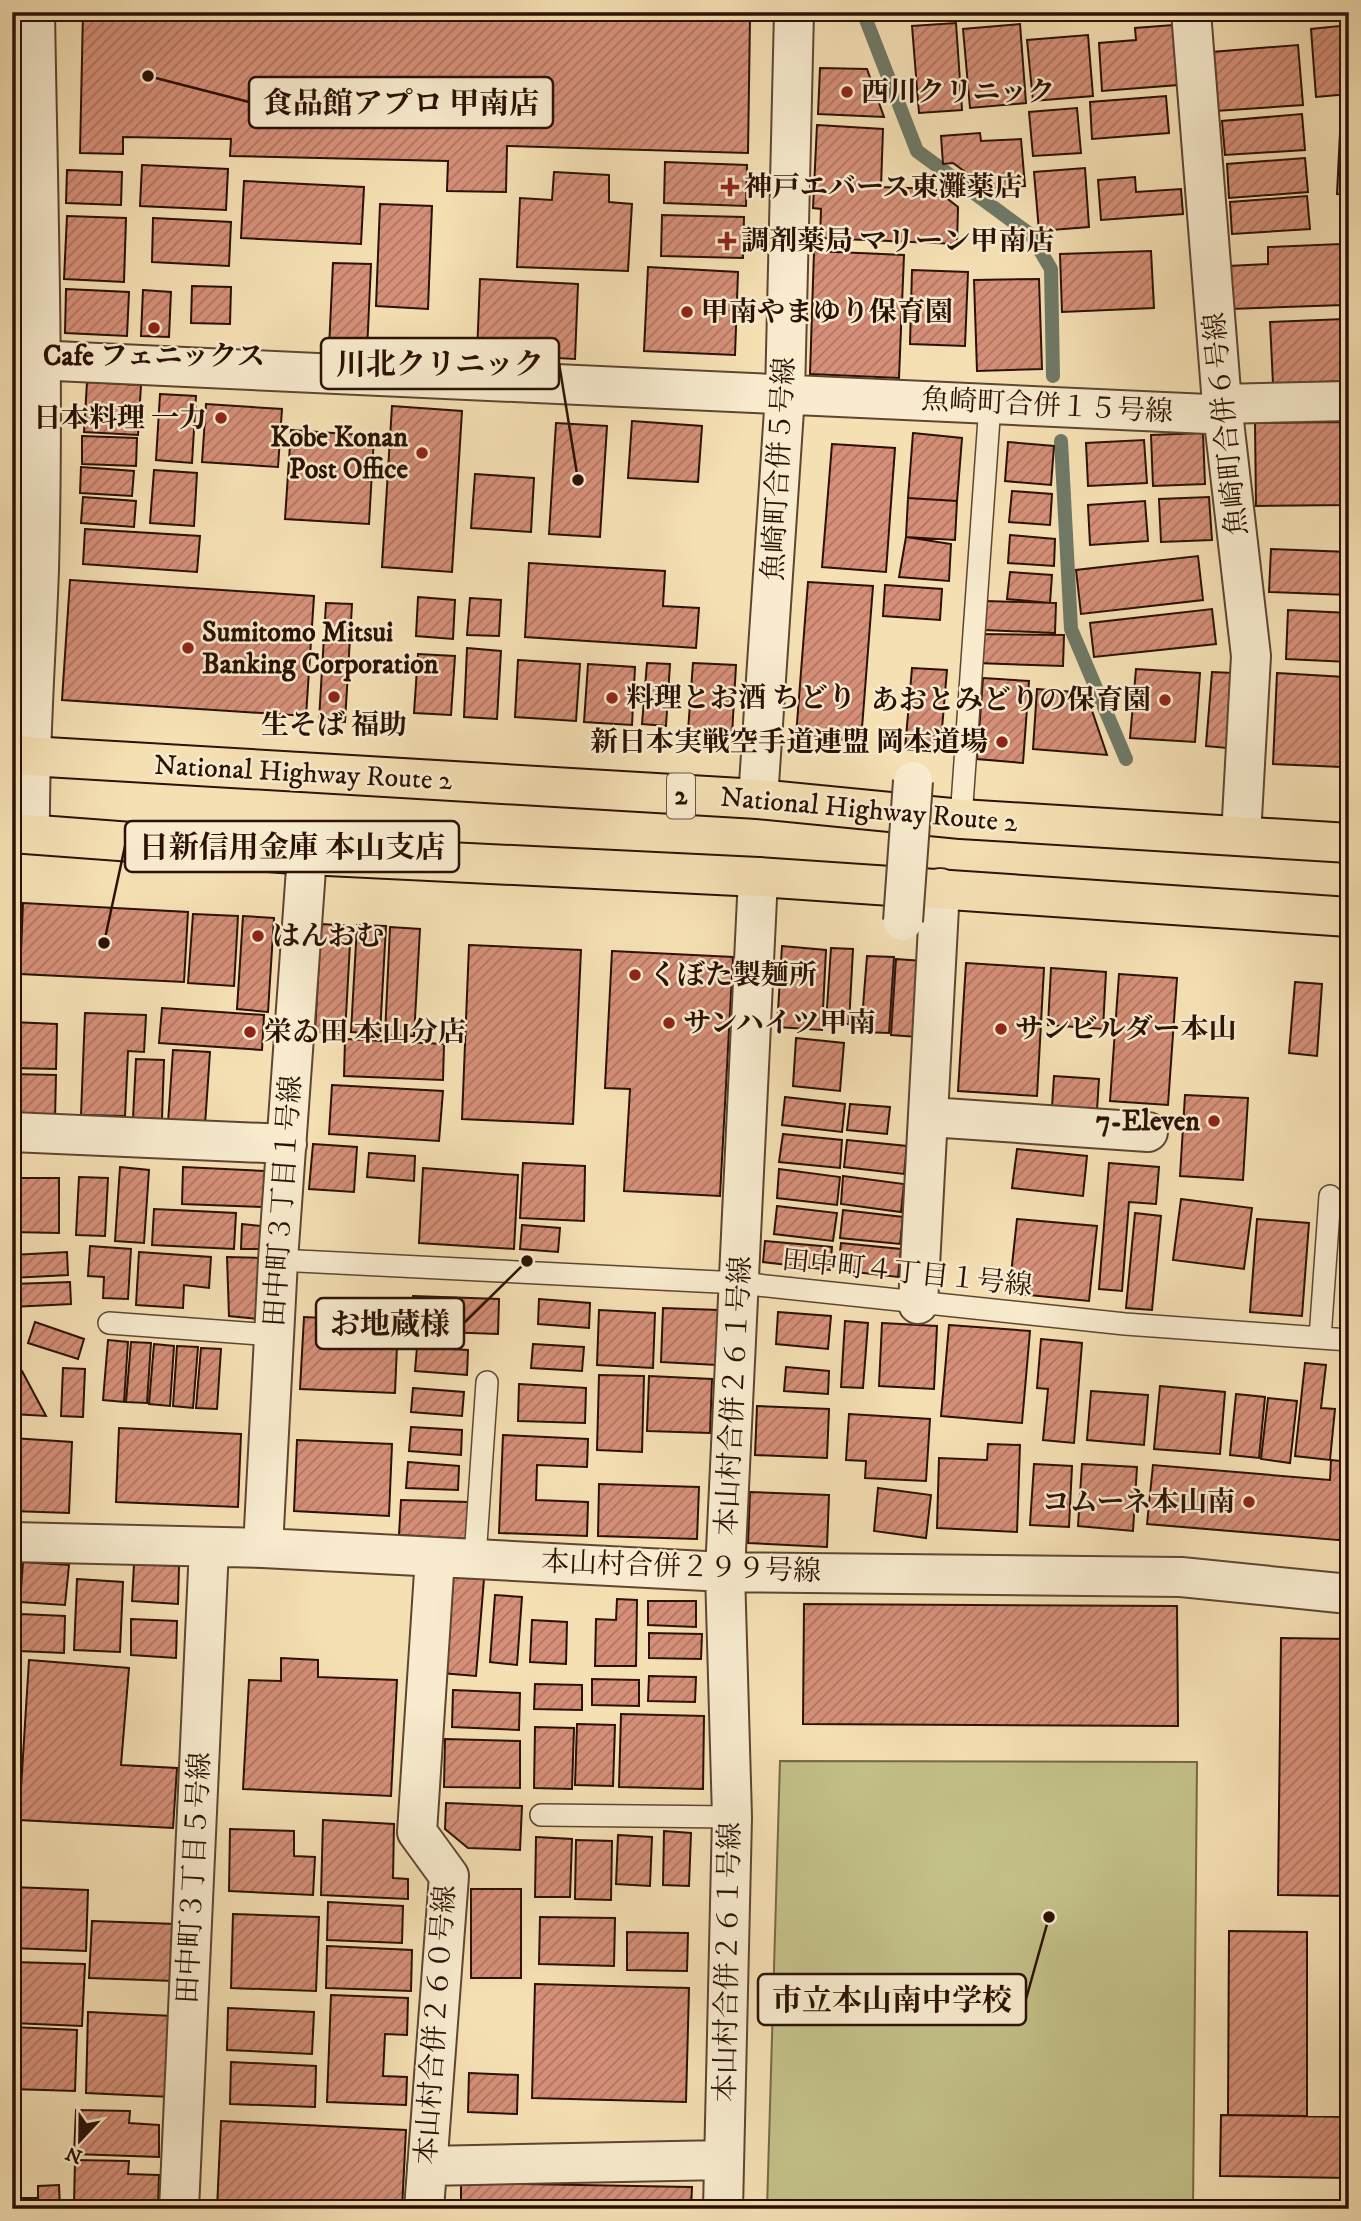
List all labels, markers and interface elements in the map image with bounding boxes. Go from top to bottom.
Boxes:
place label: 西川クリニック [861,75,1055,110]
callout: 食品館アプロ 甲南店 [249,77,553,128]
marker: 西川クリニック [839,84,855,100]
text: 食品館アプロ 甲南店 [263,86,539,123]
place label: 神戸エバース東灘薬店 [744,170,1023,205]
marker: 神戸エバース東灘薬店 [722,179,738,195]
place label: 調剤薬局 マリーン甲南店 [741,224,1054,259]
marker: 調剤薬局 マリーン甲南店 [719,233,735,249]
place label: 甲南やまゆり保育園 [701,295,953,330]
marker: 甲南やまゆり保育園 [679,304,695,320]
street label: 魚崎町合併６号線 [1197,311,1255,537]
marker: Cafe フェニックス [146,320,162,336]
callout: 川北クリニック [321,338,559,389]
place label: Cafe フェニックス [43,339,265,374]
text: 川北クリニック [336,347,544,384]
street label: 魚崎町合併５号線 [756,356,802,582]
street label: 魚崎町合併１５号線 [920,382,1174,430]
place label: 日本料理 一力 [33,401,207,436]
marker: 日本料理 一力 [213,410,229,426]
place label: Kobe Konan Post Office [270,420,408,487]
marker: Kobe Konan Post Office [414,445,430,461]
place label: Sumitomo Mitsui Banking Corporation [202,615,439,682]
marker: Sumitomo Mitsui Banking Corporation [180,640,196,656]
place label: 料理とお酒 ちどり [626,681,856,716]
place label: あおとみどりの保育園 [871,683,1151,718]
marker: 生そば 福助 [326,689,342,705]
marker: 料理とお酒 ちどり [604,690,620,706]
marker: あおとみどりの保育園 [1157,692,1173,708]
place label: 生そば 福助 [261,708,407,743]
place label: 新日本実戦空手道連盟 岡本道場 [590,725,988,760]
marker: 新日本実戦空手道連盟 岡本道場 [994,734,1010,750]
street label: National Highway Route 2 [153,748,453,798]
road number: 2 [667,774,695,818]
street label: National Highway Route 2 [719,780,1020,840]
callout: 日新信用金庫 本山支店 [125,821,459,872]
text: 日新信用金庫 本山支店 [139,830,445,867]
place label: はんおむ [272,919,384,954]
marker: はんおむ [250,928,266,944]
place label: くぼた製麺所 [649,958,817,993]
marker: くぼた製麺所 [627,967,643,983]
place label: サンハイツ甲南 [683,1006,876,1041]
place label: サンビルダー本山 [1015,1012,1236,1047]
place label: 栄ゐ田 本山分店 [264,1015,466,1050]
marker: サンハイツ甲南 [661,1015,677,1031]
marker: サンビルダー本山 [993,1021,1009,1037]
marker: 栄ゐ田 本山分店 [242,1024,258,1040]
street label: 田中町３丁目１号線 [257,1074,309,1328]
place label: 7-Eleven [1096,1104,1200,1139]
marker: 7-Eleven [1206,1113,1222,1129]
street label: 田中町４丁目１号線 [780,1242,1034,1304]
street label: 本山村合併２６１号線 [709,1255,759,1537]
callout: お地蔵様 [316,1298,464,1349]
text: お地蔵様 [330,1307,450,1344]
place label: コムーネ本山南 [1042,1485,1235,1520]
marker: コムーネ本山南 [1241,1494,1257,1510]
street label: 本山村合併２９９号線 [540,1545,822,1589]
street label: 田中町３丁目５号線 [170,1751,218,2005]
street label: 本山村合併２６１号線 [708,1822,748,2102]
street label: 本山村合併２６０号線 [409,1884,463,2166]
callout: 市立本山南中学校 [758,1974,1026,2025]
text: 市立本山南中学校 [772,1983,1012,2020]
north arrow [46,2106,116,2176]
text: N [62,2141,86,2168]

